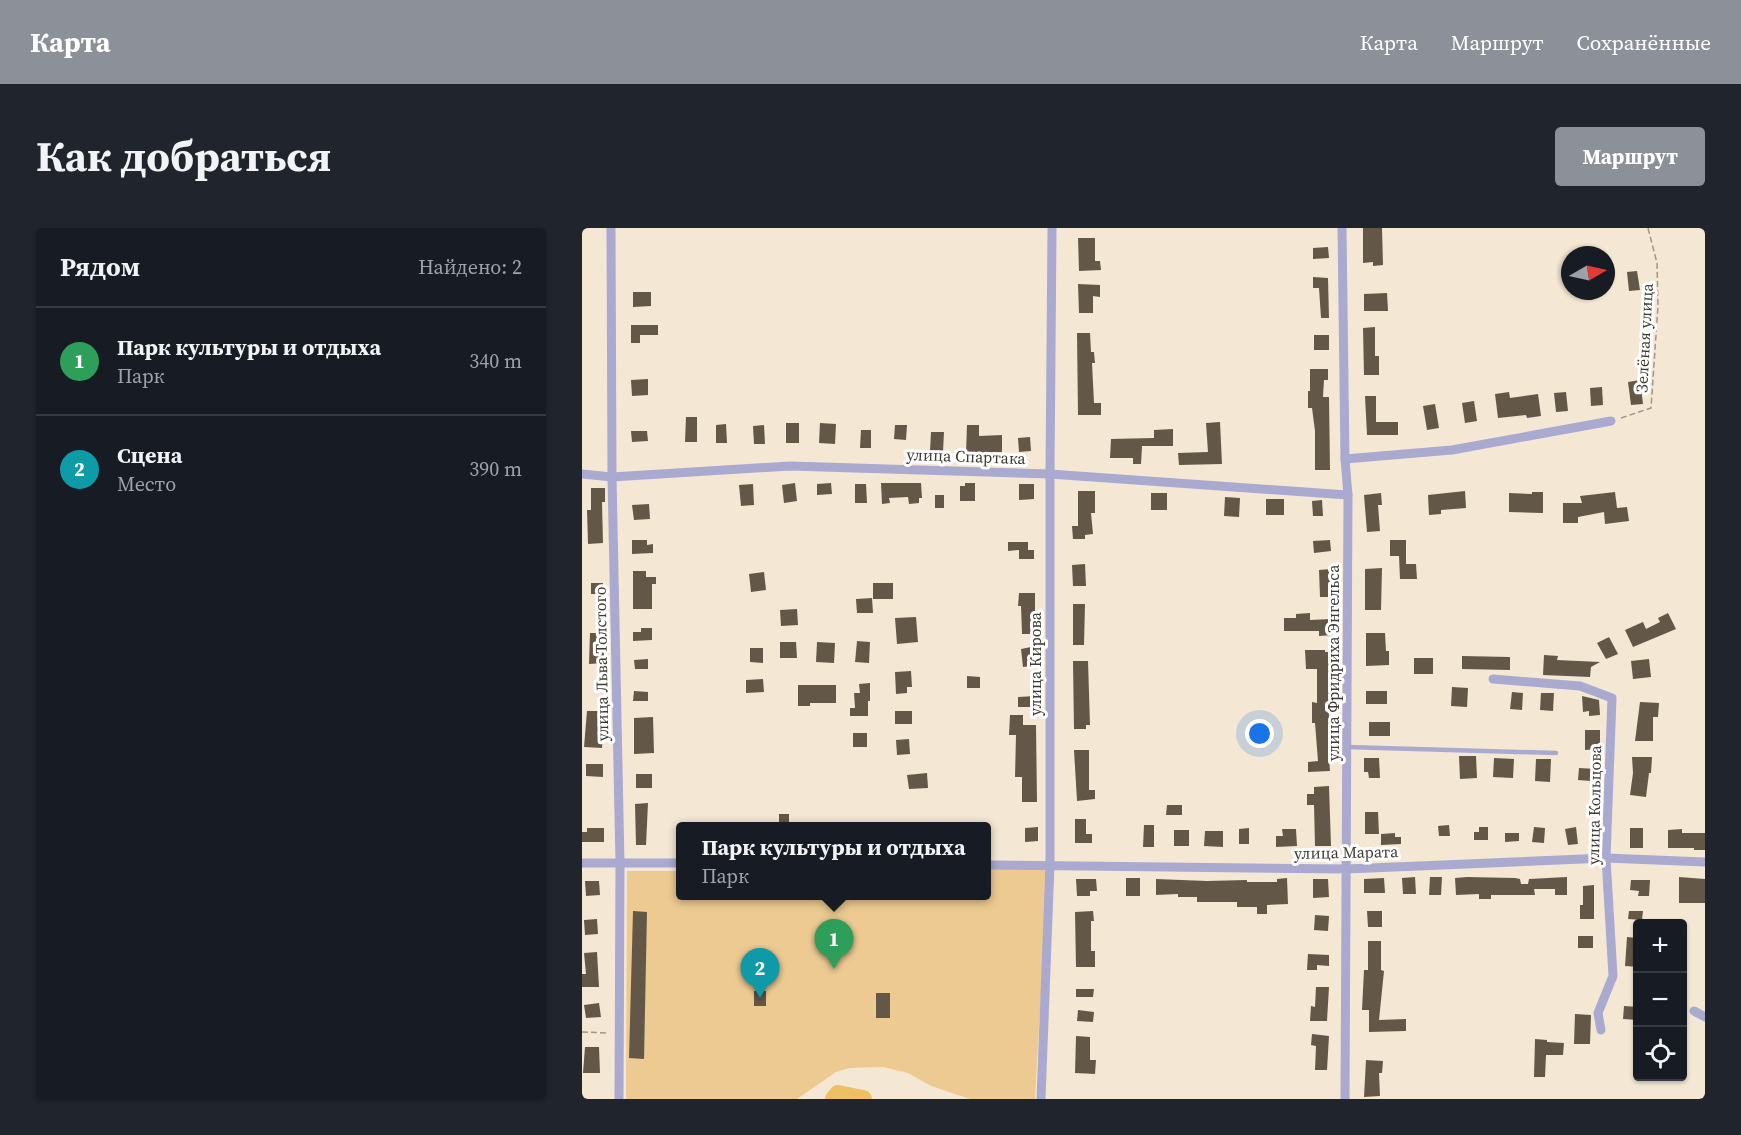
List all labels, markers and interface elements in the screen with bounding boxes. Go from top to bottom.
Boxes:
text: Карта [30,23,111,61]
text: Карта [1360,28,1418,57]
text: Маршрут [1451,28,1544,57]
text: Сохранённые [1577,28,1711,57]
text: Как добраться [36,127,331,185]
button: Маршрут [1555,127,1705,186]
north arrow [1561,246,1615,300]
text: Рядом [60,249,140,285]
text: Найдено: 2 [418,253,522,281]
street label: Зелёная улица [1630,282,1658,393]
text: Парк культуры и отдыха [117,332,381,362]
text: 1 [74,347,85,375]
text: 340 m [469,347,522,375]
text: Парк [117,362,165,390]
text: Сцена [117,440,182,470]
street label: улица Спартака [906,443,1027,469]
text: 2 [74,455,85,483]
text: 390 m [469,455,522,483]
text: Место [117,470,176,498]
street label: улица Фридриха Энгельса [1322,564,1344,761]
street label: улица Льва Толстого [589,586,613,742]
street label: улица Кирова [1024,611,1046,716]
your location [1245,719,1274,748]
street label: улица Кольцова [1582,744,1606,865]
popup [676,822,991,900]
text: Парк культуры и отдыха [701,832,966,862]
street label: улица Марата [1294,840,1399,864]
text: Парк [701,862,749,890]
map controls [1633,919,1687,1081]
button: + [1633,919,1687,973]
pin: 1 [814,920,854,969]
pin: 2 [740,948,780,998]
button: − [1633,973,1687,1027]
button: locate [1633,1027,1687,1081]

